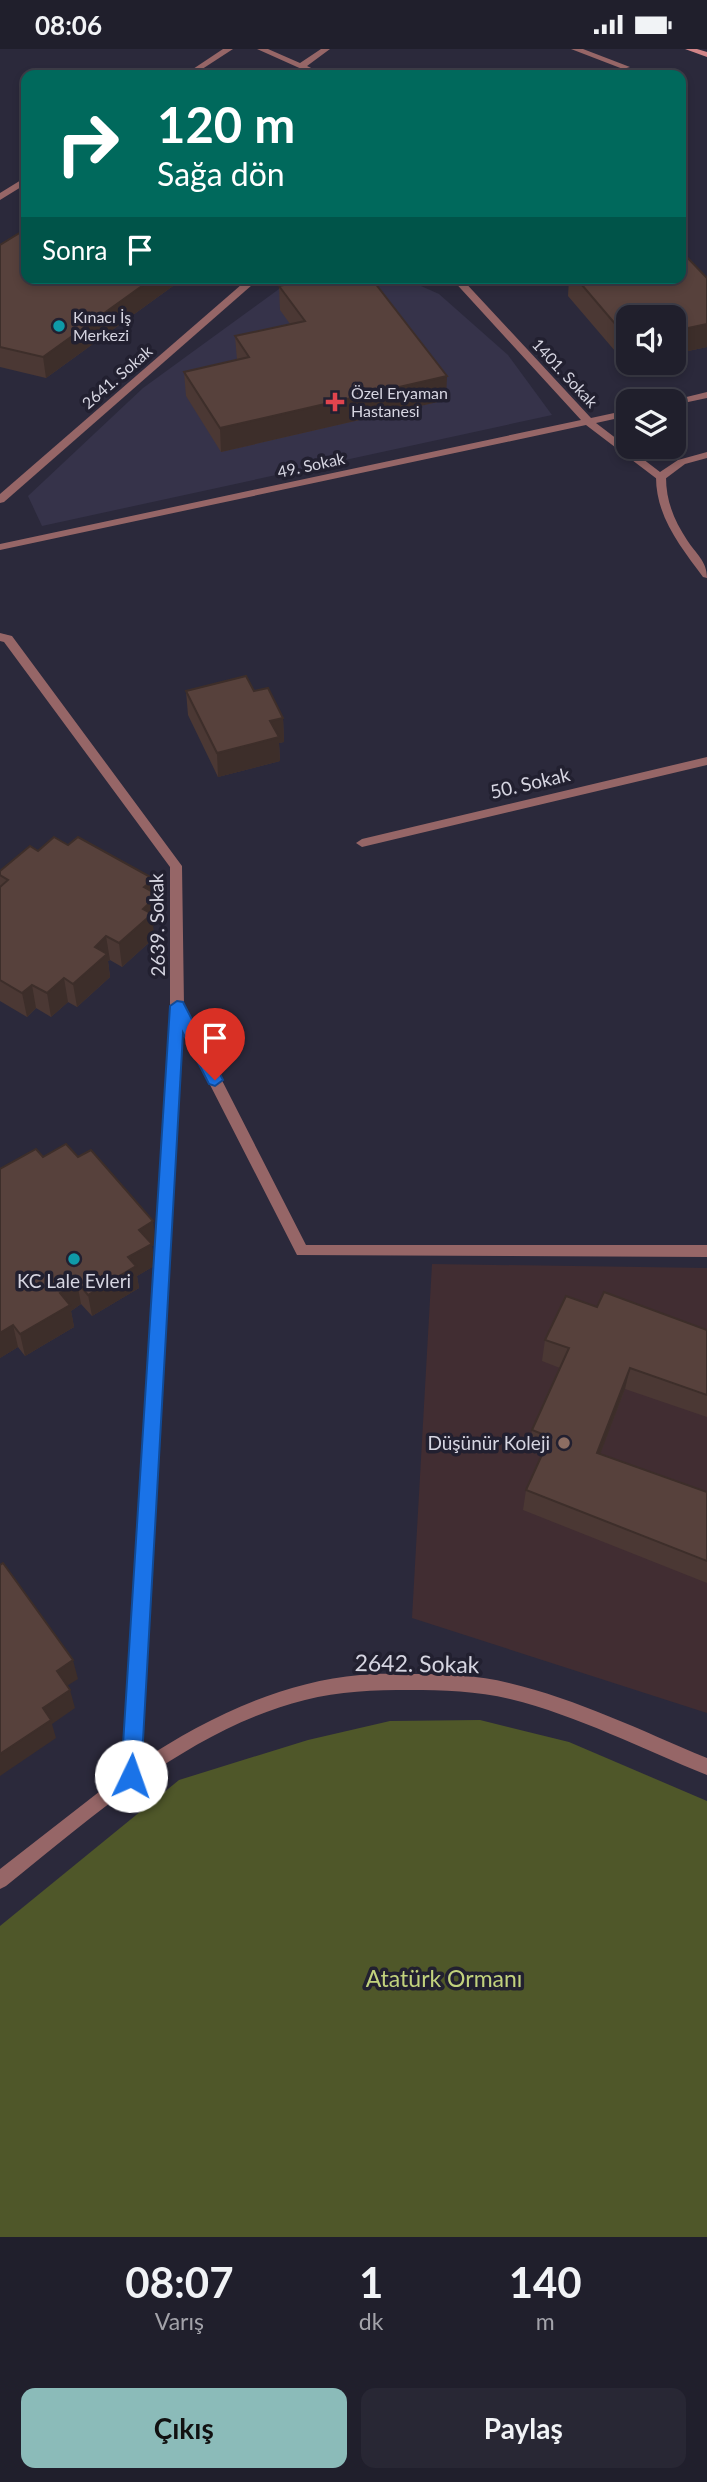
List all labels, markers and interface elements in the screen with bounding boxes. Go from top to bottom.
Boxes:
text: 08:06 [35,9,102,41]
text: 120 m [157,95,295,153]
icon: right [42,98,133,189]
text: Sağa dön [157,154,285,193]
icon: arrive [121,231,159,269]
text: Sonra [42,234,107,266]
map controls [616,305,686,459]
button: sound [616,305,686,375]
place label: Kınacı İş Merkezi [73,307,131,344]
marker: Kınacı İş Merkezi [51,318,67,334]
street label: 1401. Sokak [529,334,603,412]
street label: 2641. Sokak [78,340,156,412]
place label: Özel Eryaman Hastanesi [351,383,448,420]
button: layers [616,389,686,459]
marker: Özel Eryaman Hastanesi [325,392,345,412]
street label: 49. Sokak [275,448,347,481]
street label: 50. Sokak [488,762,572,803]
street label: 2639. Sokak [144,873,169,977]
pin [185,1008,245,1080]
icon: arrive [196,1019,234,1057]
marker: KC Lale Evleri [66,1251,82,1267]
place label: KC Lale Evleri [17,1269,131,1292]
place label: Düşünür Koleji [427,1431,550,1454]
marker: Düşünür Koleji [556,1435,572,1451]
street label: 2642. Sokak [354,1648,480,1678]
position arrow [94,1739,168,1813]
park label: Atatürk Ormanı [366,1964,522,1992]
text: 08:07 [125,2257,234,2307]
text: 1 [359,2257,383,2307]
text: 140 [509,2257,582,2307]
text: Varış [155,2307,204,2335]
text: dk [359,2307,383,2335]
text: m [536,2307,555,2335]
button: Çıkış [21,2388,347,2468]
button: Paylaş [361,2388,686,2468]

